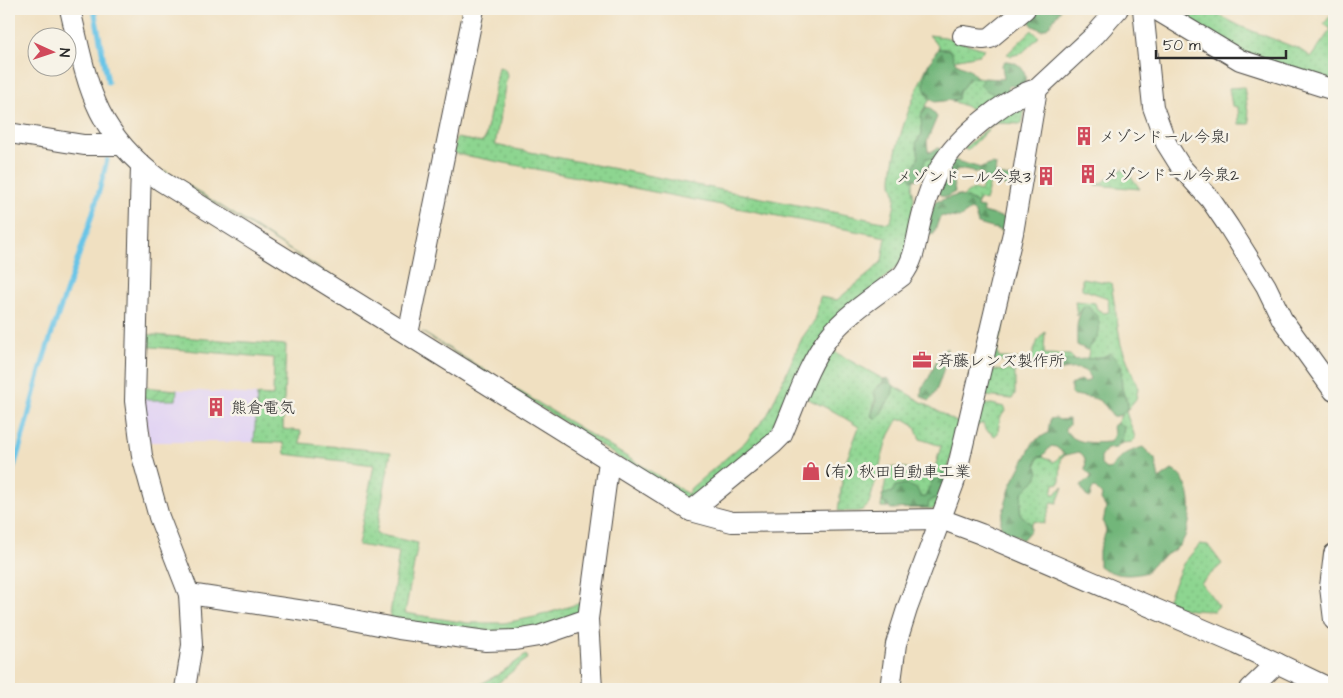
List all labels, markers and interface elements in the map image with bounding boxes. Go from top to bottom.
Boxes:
north arrow [28,28,78,78]
scale bar [1156,28,1286,60]
text: 50 m [1163,35,1201,56]
text: N [54,48,74,58]
building icon: メゾンドール今泉1 [1073,125,1095,147]
place label: メゾンドール今泉1 [1099,126,1228,148]
building icon: メゾンドール今泉2 [1077,163,1099,185]
place label: メゾンドール今泉2 [1103,164,1239,186]
building icon: メゾンドール今泉3 [1035,165,1057,187]
place label: メゾンドール今泉3 [896,166,1031,188]
office icon: 斉藤レンズ製作所 [911,349,933,371]
place label: 斉藤レンズ製作所 [937,350,1065,372]
building icon: 熊倉電気 [205,396,227,418]
place label: 熊倉電気 [231,397,295,419]
shop icon: (有) 秋田自動車工業 [800,460,822,482]
place label: (有) 秋田自動車工業 [826,461,971,483]

